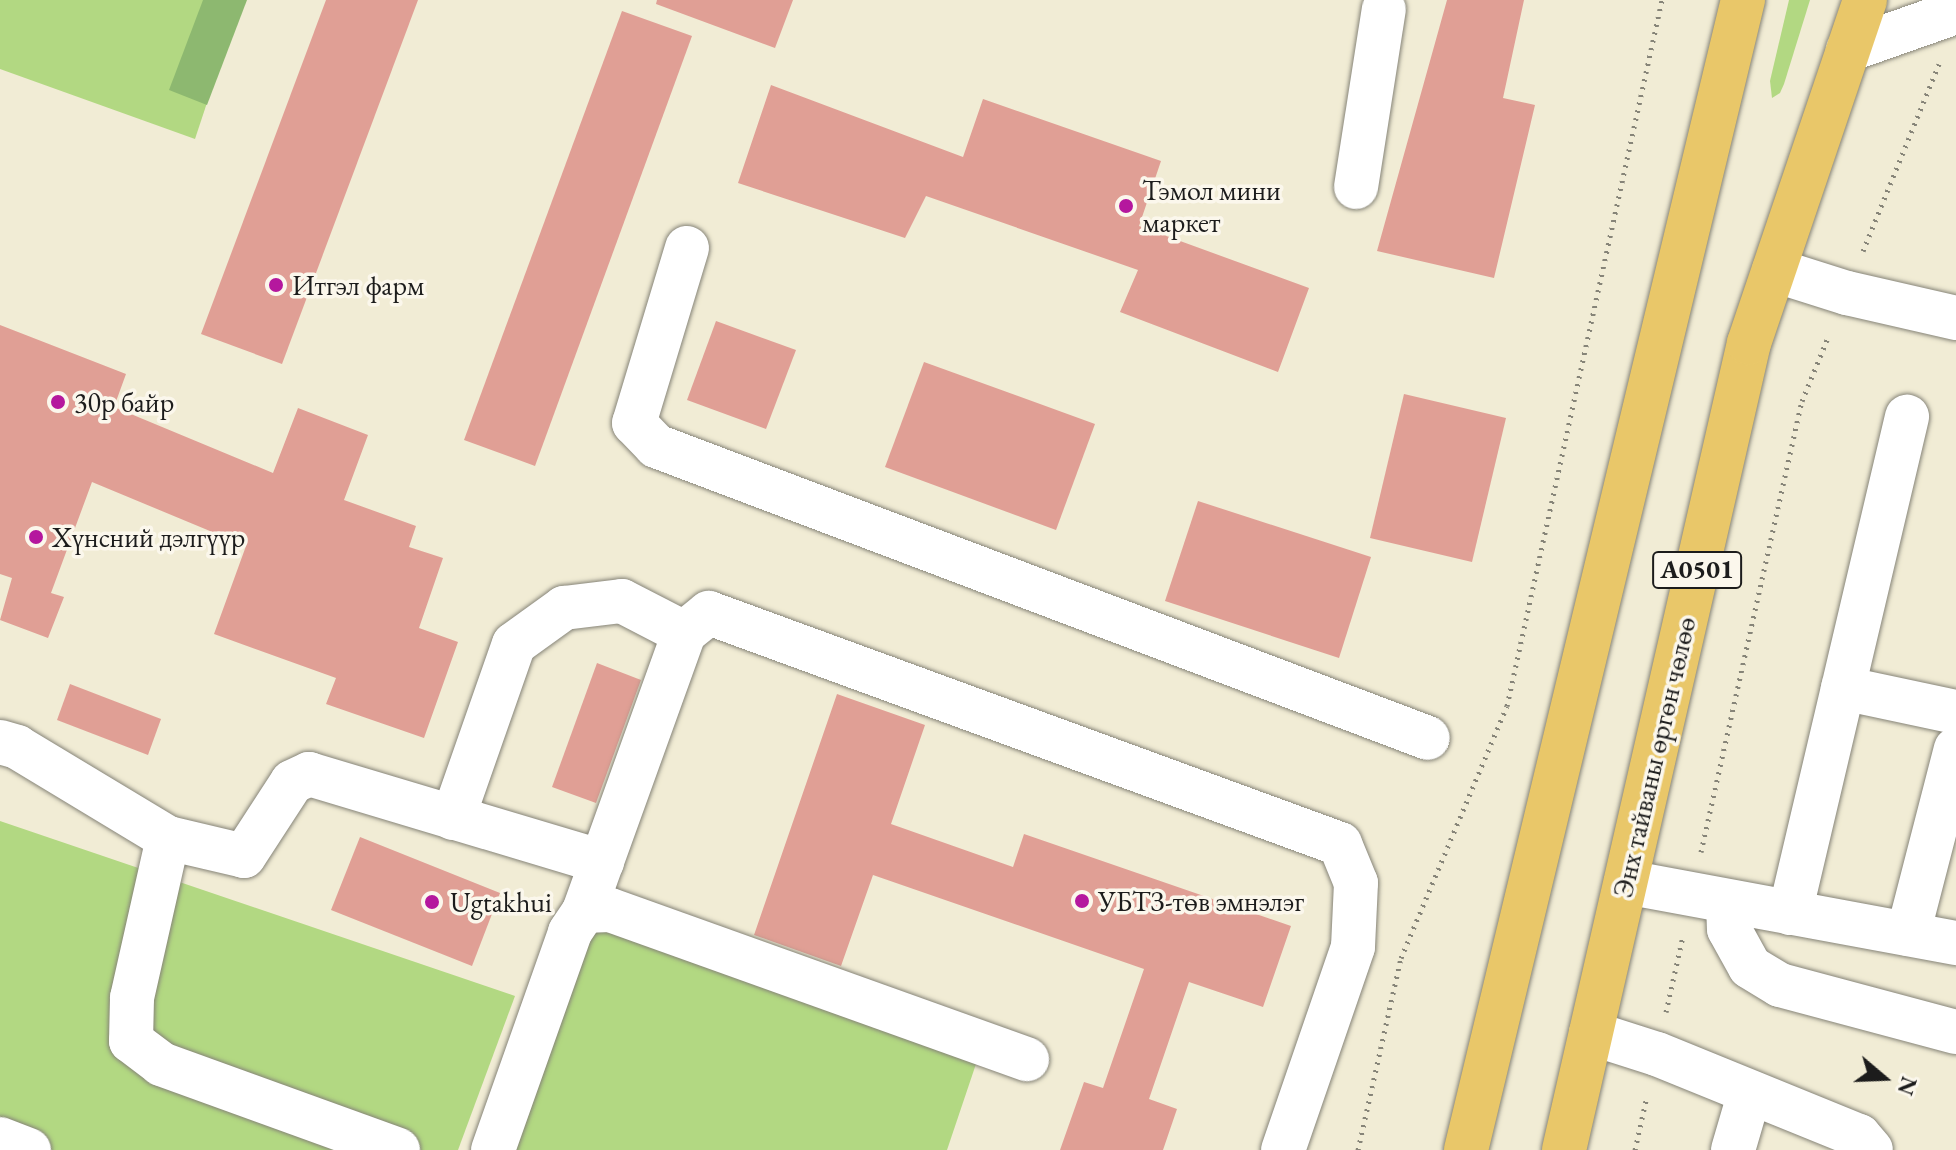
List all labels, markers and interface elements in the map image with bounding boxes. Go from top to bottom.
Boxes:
place label: Тэмол мини маркет [1142,173,1281,239]
marker: Тэмол мини маркет [1117,197,1135,215]
place label: Итгэл фарм [292,268,424,302]
marker: Итгэл фарм [267,276,285,294]
place label: 30р байр [74,385,174,419]
marker: 30р байр [49,393,67,411]
place label: Хүнсний дэлгүүр [52,520,245,554]
marker: Хүнсний дэлгүүр [27,528,45,546]
road number: A0501 [1651,548,1743,592]
street label: Энх тайваны өргөн чөлөө [1605,613,1703,901]
place label: УБТЗ-төв эмнэлэг [1098,884,1304,918]
place label: Ugtakhui [450,885,552,919]
marker: Ugtakhui [421,891,443,913]
marker: УБТЗ-төв эмнэлэг [1073,892,1091,910]
north arrow [1844,1038,1924,1118]
text: N [1891,1073,1924,1099]

